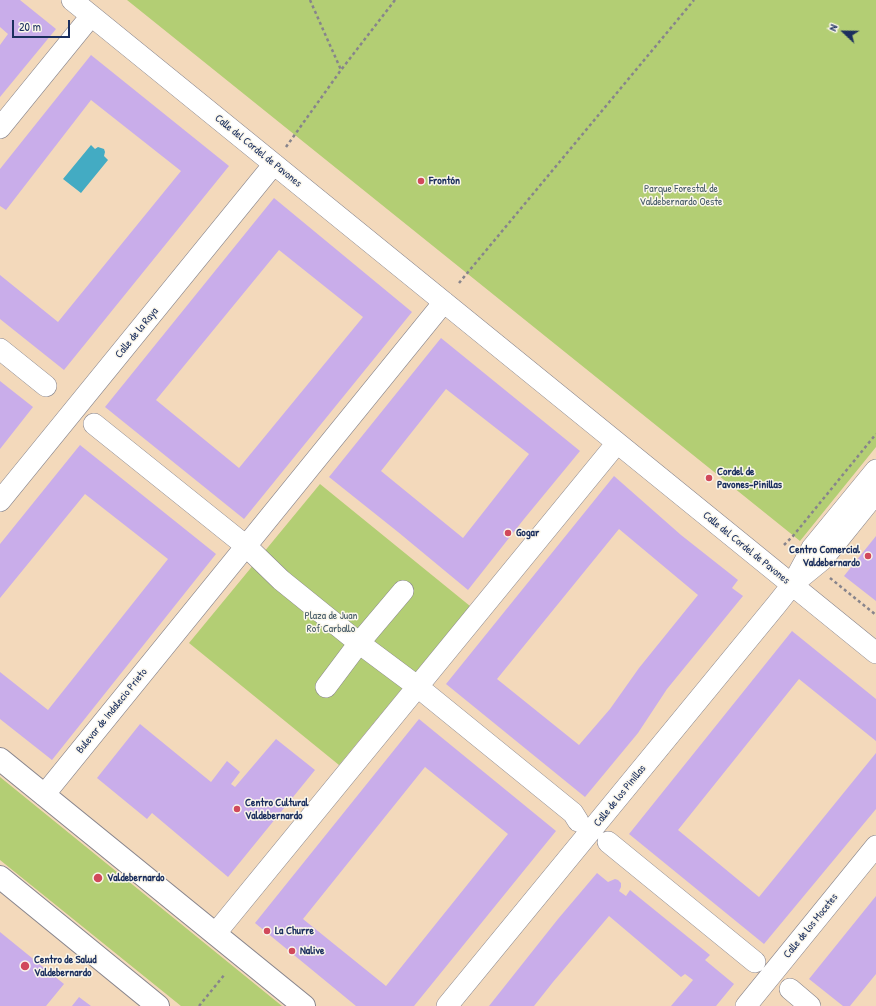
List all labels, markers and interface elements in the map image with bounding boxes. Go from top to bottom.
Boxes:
scale bar [14,12,72,38]
north arrow [824,12,864,52]
text: 20 m [19,18,41,35]
text: N [825,22,840,33]
street label: Calle del Cordel de Pavones [212,112,304,190]
place label: Frontón [429,174,460,188]
marker: Frontón [416,176,426,186]
park label: Parque Forestal de Valdebernardo Oeste [640,182,722,208]
street label: Calle de la Raya [113,305,161,361]
place label: Cordel de Pavones-Pinillas [717,465,782,491]
marker: Cordel de Pavones-Pinillas [704,473,714,483]
street label: Calle del Cordel de Pavones [700,509,792,587]
place label: Gogar [516,526,539,540]
marker: Gogar [503,528,513,538]
place label: Centro Comercial Valdebernardo [789,543,860,569]
marker: Centro Comercial Valdebernardo [863,551,873,561]
park label: Plaza de Juan Rof Carballo [304,609,358,635]
street label: Bulevar de Indalecio Prieto [74,666,150,756]
street label: Calle de los Pinillas [591,762,649,830]
place label: Centro Cultural Valdebernardo [245,796,308,822]
marker: Centro Cultural Valdebernardo [232,804,242,814]
place label: Valdebernardo [107,871,164,885]
marker: Valdebernardo [92,872,104,884]
street label: Calle de los Mocetes [781,891,841,961]
place label: La Churre [275,924,314,938]
marker: La Churre [262,926,272,936]
place label: Nalive [300,944,324,958]
marker: Nalive [287,946,297,956]
place label: Centro de Salud Valdebernardo [34,953,97,979]
marker: Centro de Salud Valdebernardo [19,960,31,972]

